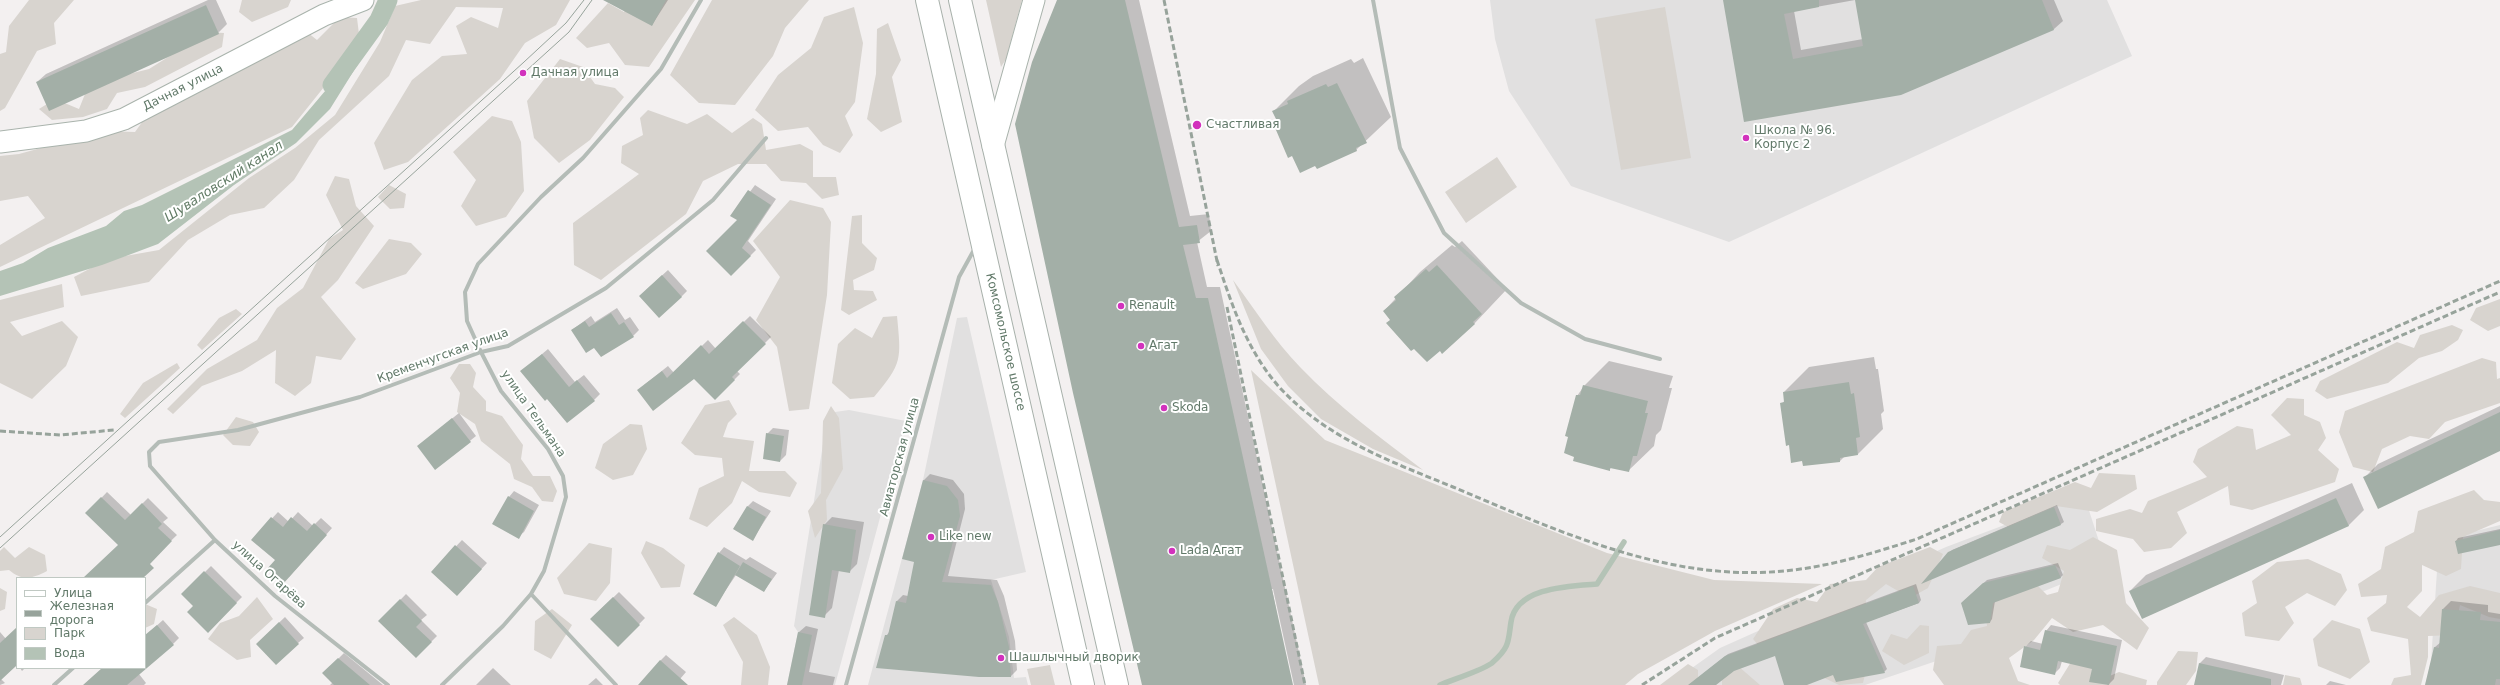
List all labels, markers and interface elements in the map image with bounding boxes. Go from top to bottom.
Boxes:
street label: Дачная улица [140,62,226,114]
place label: Дачная улица [531,66,619,80]
marker: Дачная улица [518,68,528,78]
place label: Счастливая [1206,118,1280,132]
marker: Счастливая [1191,119,1203,131]
place label: Школа № 96. Корпус 2 [1754,124,1836,152]
marker: Школа № 96. Корпус 2 [1741,133,1751,143]
water label: Шуваловский канал [162,138,286,226]
street label: Комсомольское шоссе [982,272,1028,412]
place label: Renault [1129,299,1175,313]
marker: Renault [1116,301,1126,311]
street label: Кременчугская улица [375,326,511,386]
place label: Агат [1149,339,1178,353]
marker: Агат [1136,341,1146,351]
street label: улица Тельмана [498,368,568,460]
street label: Авиаторская улица [877,396,923,518]
place label: Skoda [1172,401,1208,415]
marker: Skoda [1159,403,1169,413]
place label: Like new [939,530,992,544]
marker: Like new [926,532,936,542]
street label: улица Огарёва [229,538,309,612]
place label: Lada Агат [1180,544,1242,558]
marker: Lada Агат [1167,546,1177,556]
legend [16,577,146,669]
text: Улица [54,586,92,600]
text: Железная дорога [50,599,114,627]
text: Парк [54,626,85,640]
text: Вода [54,646,85,660]
place label: Шашлычный дворик [1009,651,1139,665]
marker: Шашлычный дворик [996,653,1006,663]

